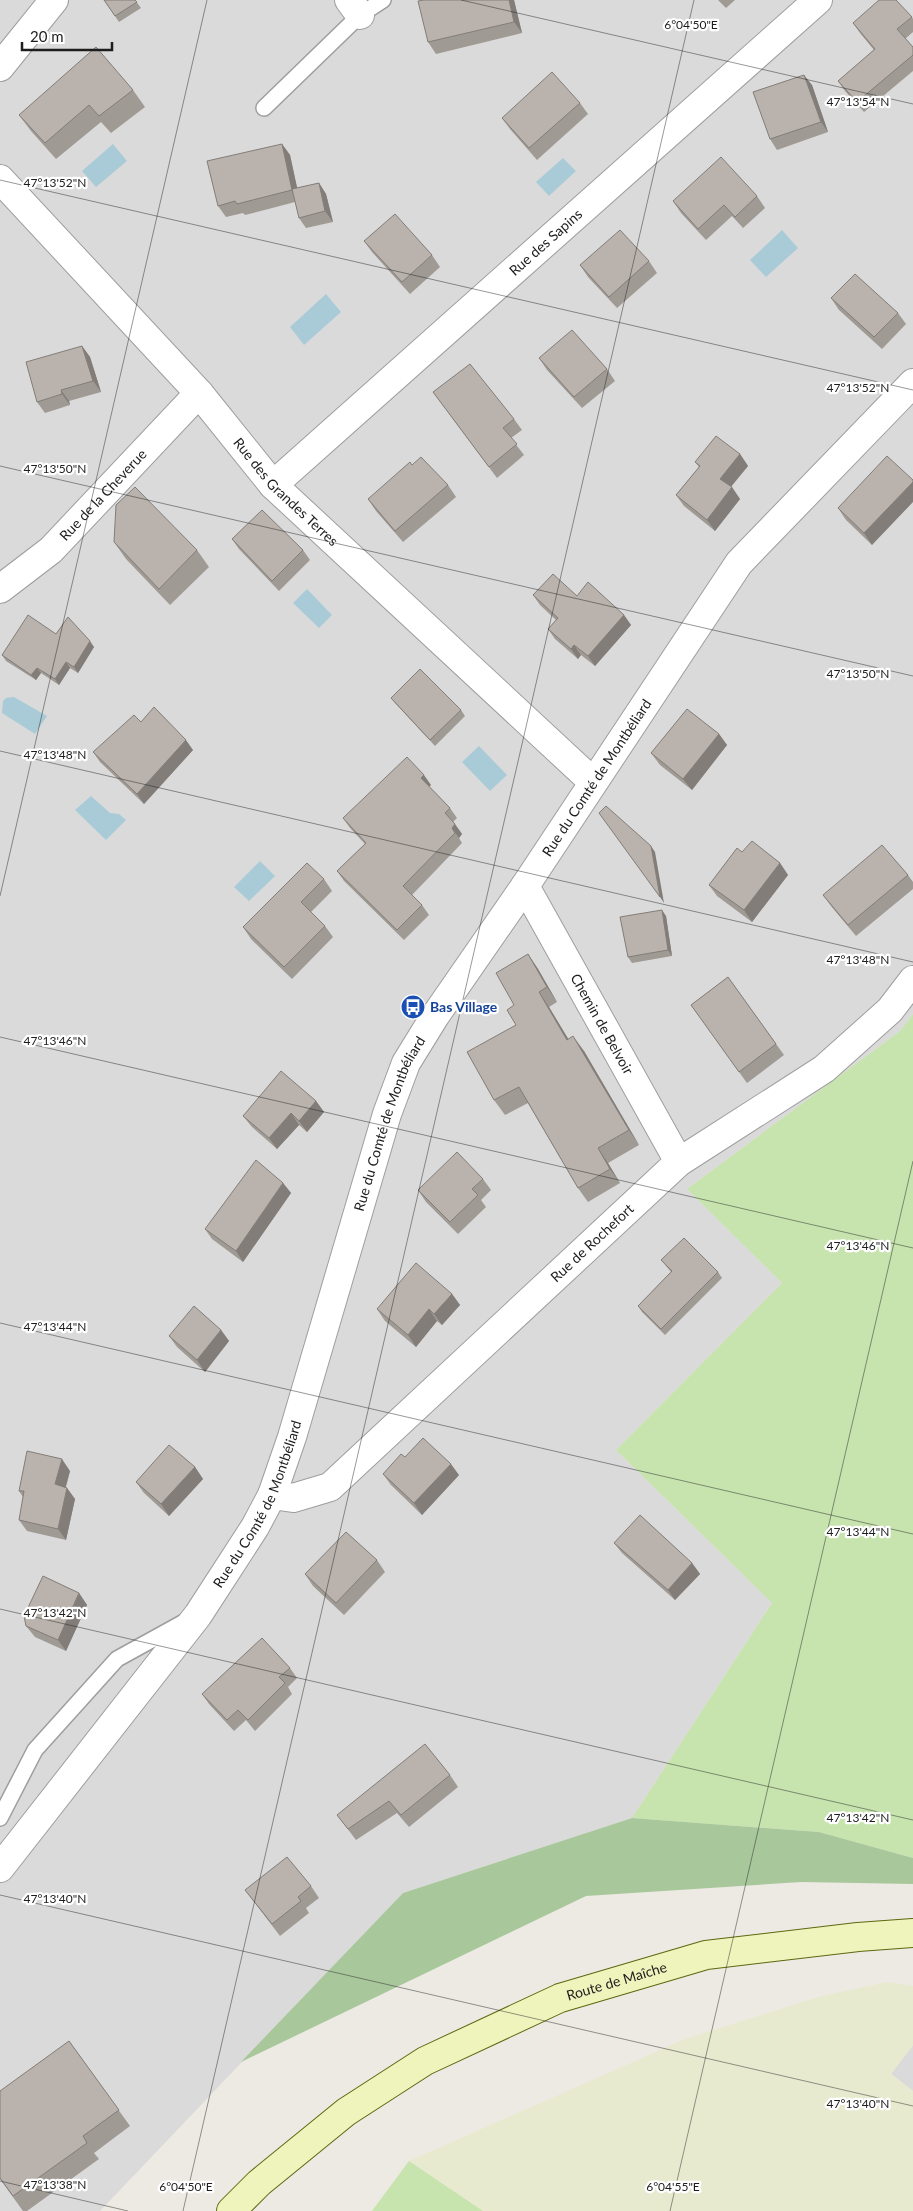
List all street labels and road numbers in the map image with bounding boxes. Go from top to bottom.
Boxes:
street label: Rue des Sapins [505,205,585,279]
street label: Rue des Grandes Terres [230,434,342,549]
street label: Rue de la Cheverue [56,445,150,544]
street label: Rue du Comté de Montbéliard [538,696,654,859]
street label: Chemin de Belvoir [568,970,637,1077]
street label: Rue du Comté de Montbéliard [350,1033,428,1213]
street label: Rue de Rochefort [547,1200,637,1285]
street label: Rue du Comté de Montbéliard [209,1418,304,1591]
street label: Route de Maîche [564,1958,669,2004]

